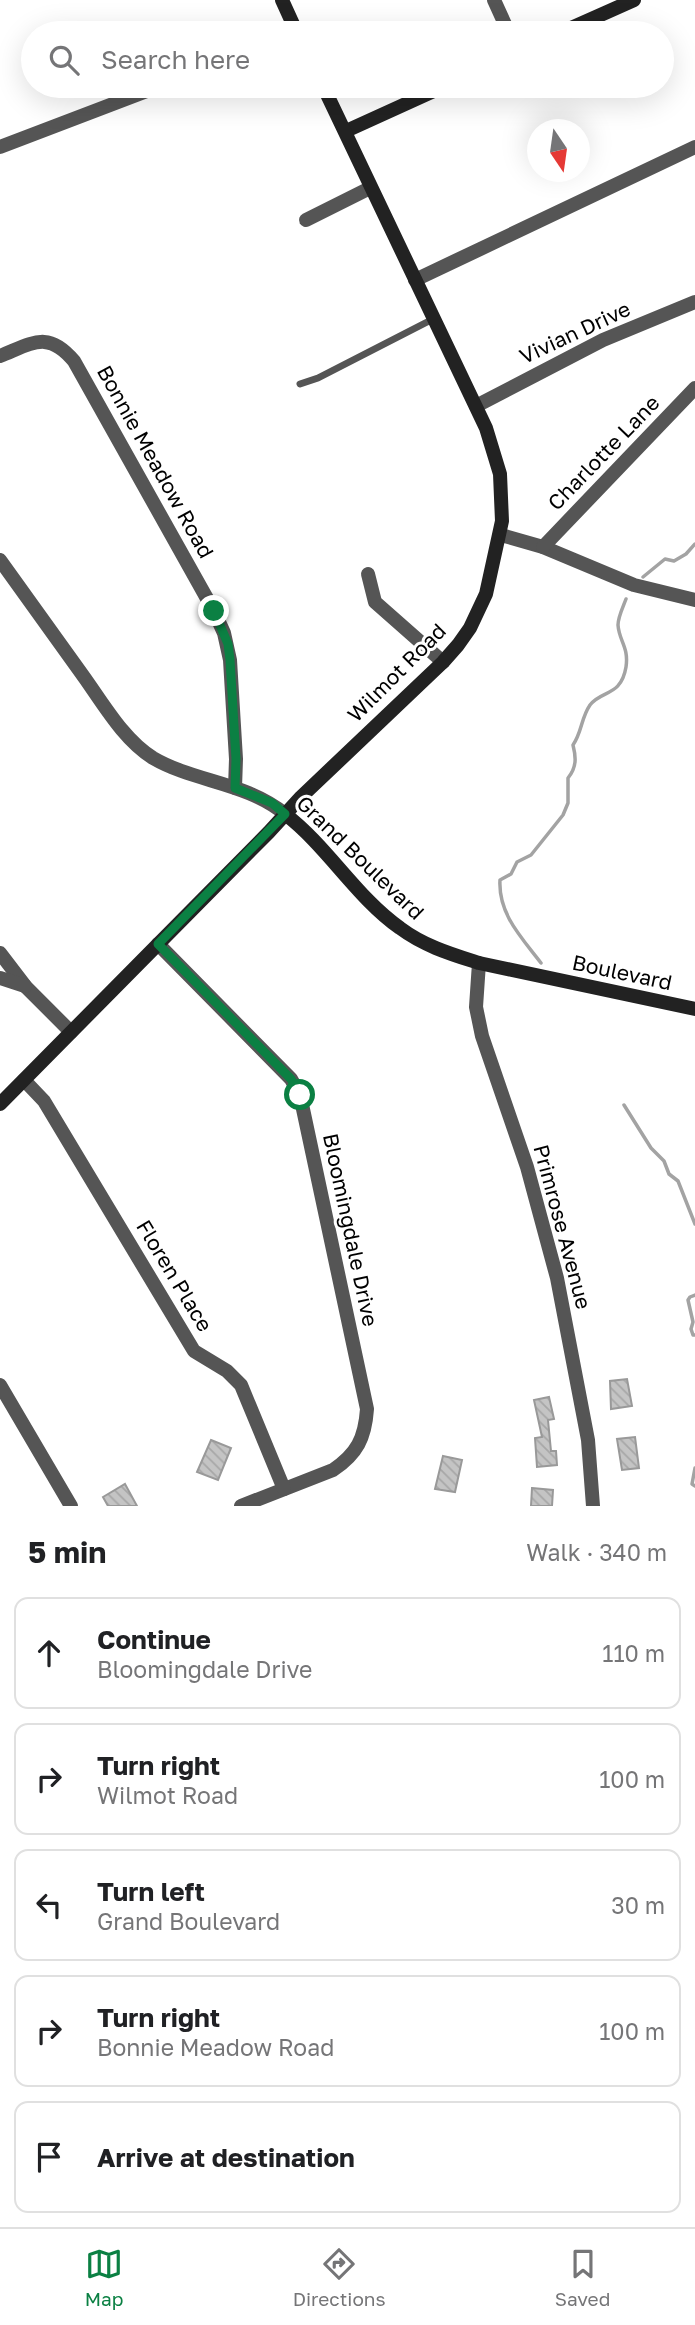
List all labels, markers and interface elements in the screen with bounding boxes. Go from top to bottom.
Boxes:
search box [21,21,674,98]
icon: search [45,41,83,79]
text: Search here [101,44,250,75]
north arrow [527,119,590,182]
street label: Vivian Drive [515,295,634,369]
street label: Bonnie Meadow Road [92,360,220,563]
street label: Charlotte Lane [542,389,665,515]
route end [198,595,229,626]
street label: Wilmot Road [342,618,451,727]
street label: Grand Boulevard [292,790,430,925]
street label: Boulevard [570,949,675,995]
route start [284,1079,315,1110]
street label: Bloomingdale Drive [318,1131,384,1329]
street label: Primrose Avenue [528,1142,597,1312]
street label: Floren Place [131,1215,218,1336]
text: 5 min [28,1534,106,1570]
text: Walk · 340 m [526,1538,667,1566]
text: Continue [97,1624,211,1655]
icon: ahead [30,1634,68,1672]
text: 110 m [602,1639,665,1667]
text: Bloomingdale Drive [97,1655,312,1683]
text: Turn right [97,1750,220,1781]
icon: right [30,1760,68,1798]
text: 100 m [599,1765,665,1793]
text: Wilmot Road [97,1781,238,1809]
text: Turn left [97,1876,205,1907]
icon: left [30,1886,68,1924]
text: 30 m [611,1891,665,1919]
text: Grand Boulevard [97,1907,280,1935]
text: Turn right [97,2002,220,2033]
icon: right [30,2012,68,2050]
text: 100 m [599,2017,665,2045]
text: Bonnie Meadow Road [97,2033,334,2061]
icon: arrive [30,2138,68,2176]
text: Arrive at destination [97,2142,355,2173]
tab: Map [85,2245,123,2310]
tab: Directions [293,2245,386,2310]
tab: Saved [555,2245,610,2310]

